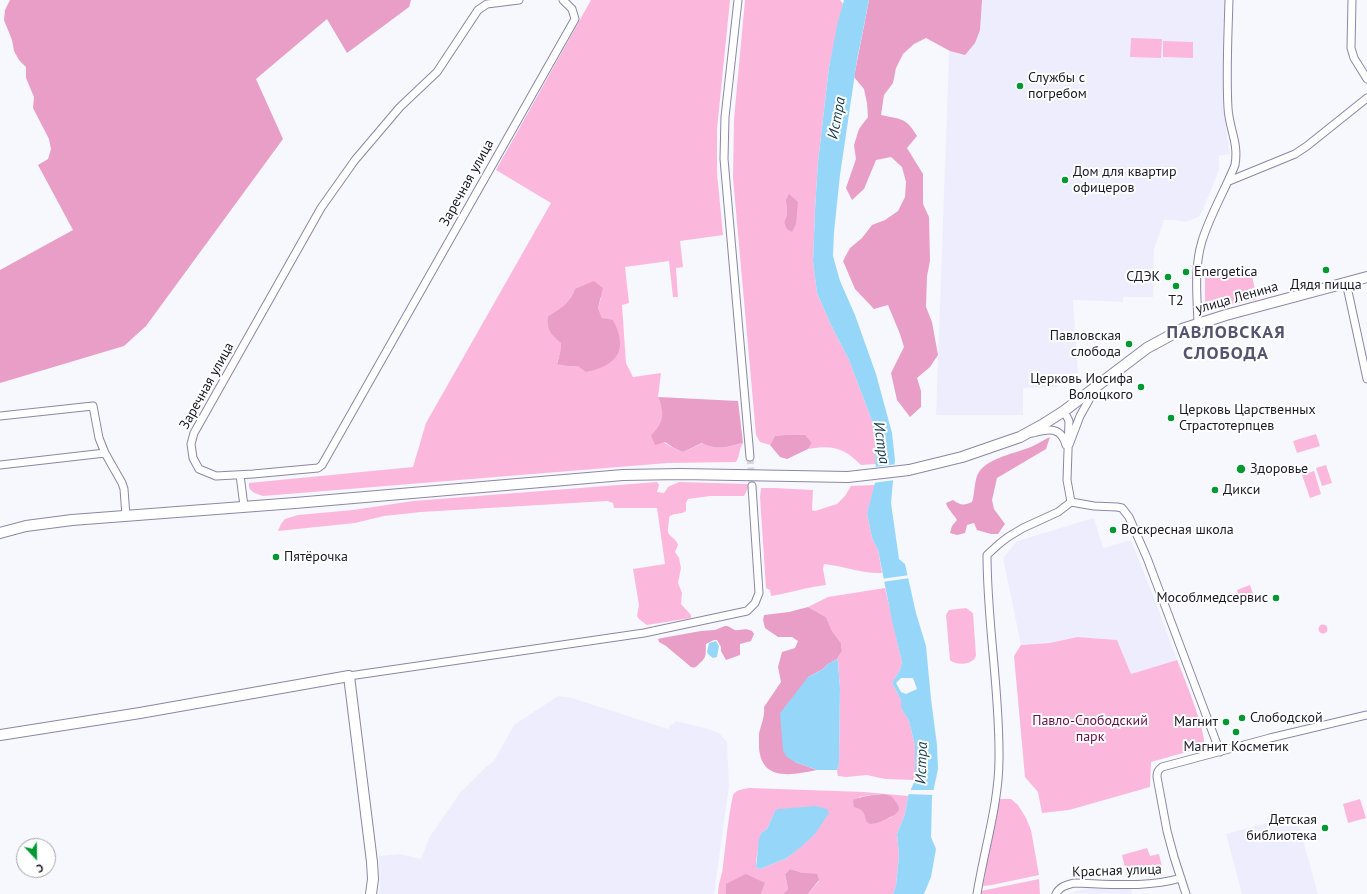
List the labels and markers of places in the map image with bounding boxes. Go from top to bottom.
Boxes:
place label: Службы с погребом [1028,70,1087,102]
marker: Службы с погребом [1015,81,1025,91]
place label: Дом для квартир офицеров [1073,164,1177,196]
marker: Дом для квартир офицеров [1060,175,1070,185]
place label: Energetica [1194,264,1257,280]
marker: Дядя пицца [1321,265,1331,275]
marker: Energetica [1181,267,1191,277]
place label: СДЭК [1126,269,1160,285]
marker: СДЭК [1163,272,1173,282]
place label: Дядя пицца [1290,277,1362,293]
marker: T2 [1171,281,1181,291]
place label: T2 [1168,293,1184,309]
place label: Павловская слобода [1050,328,1121,360]
marker: Павловская слобода [1124,339,1134,349]
place label: Церковь Иосифа Волоцкого [1030,371,1133,404]
marker: Церковь Иосифа Волоцкого [1136,382,1146,392]
place label: Церковь Царственных Страстотерпцев [1179,402,1316,434]
marker: Церковь Царственных Страстотерпцев [1166,413,1176,423]
place label: Здоровье [1250,461,1308,477]
marker: Здоровье [1235,463,1247,475]
place label: Дикси [1223,482,1261,498]
marker: Дикси [1210,485,1220,495]
place label: Воскресная школа [1121,522,1234,538]
marker: Воскресная школа [1108,525,1118,535]
place label: Пятёрочка [284,549,348,565]
marker: Пятёрочка [271,552,281,562]
place label: Мособлмедсервис [1156,590,1268,606]
marker: Мособлмедсервис [1271,593,1281,603]
place label: Слободской [1250,710,1323,726]
marker: Слободской [1237,713,1247,723]
place label: Магнит [1174,714,1218,730]
marker: Магнит [1221,717,1231,727]
marker: Магнит Косметик [1231,727,1241,737]
place label: Магнит Косметик [1183,739,1289,755]
place label: Детская библиотека [1246,812,1317,844]
marker: Детская библиотека [1320,823,1330,833]

